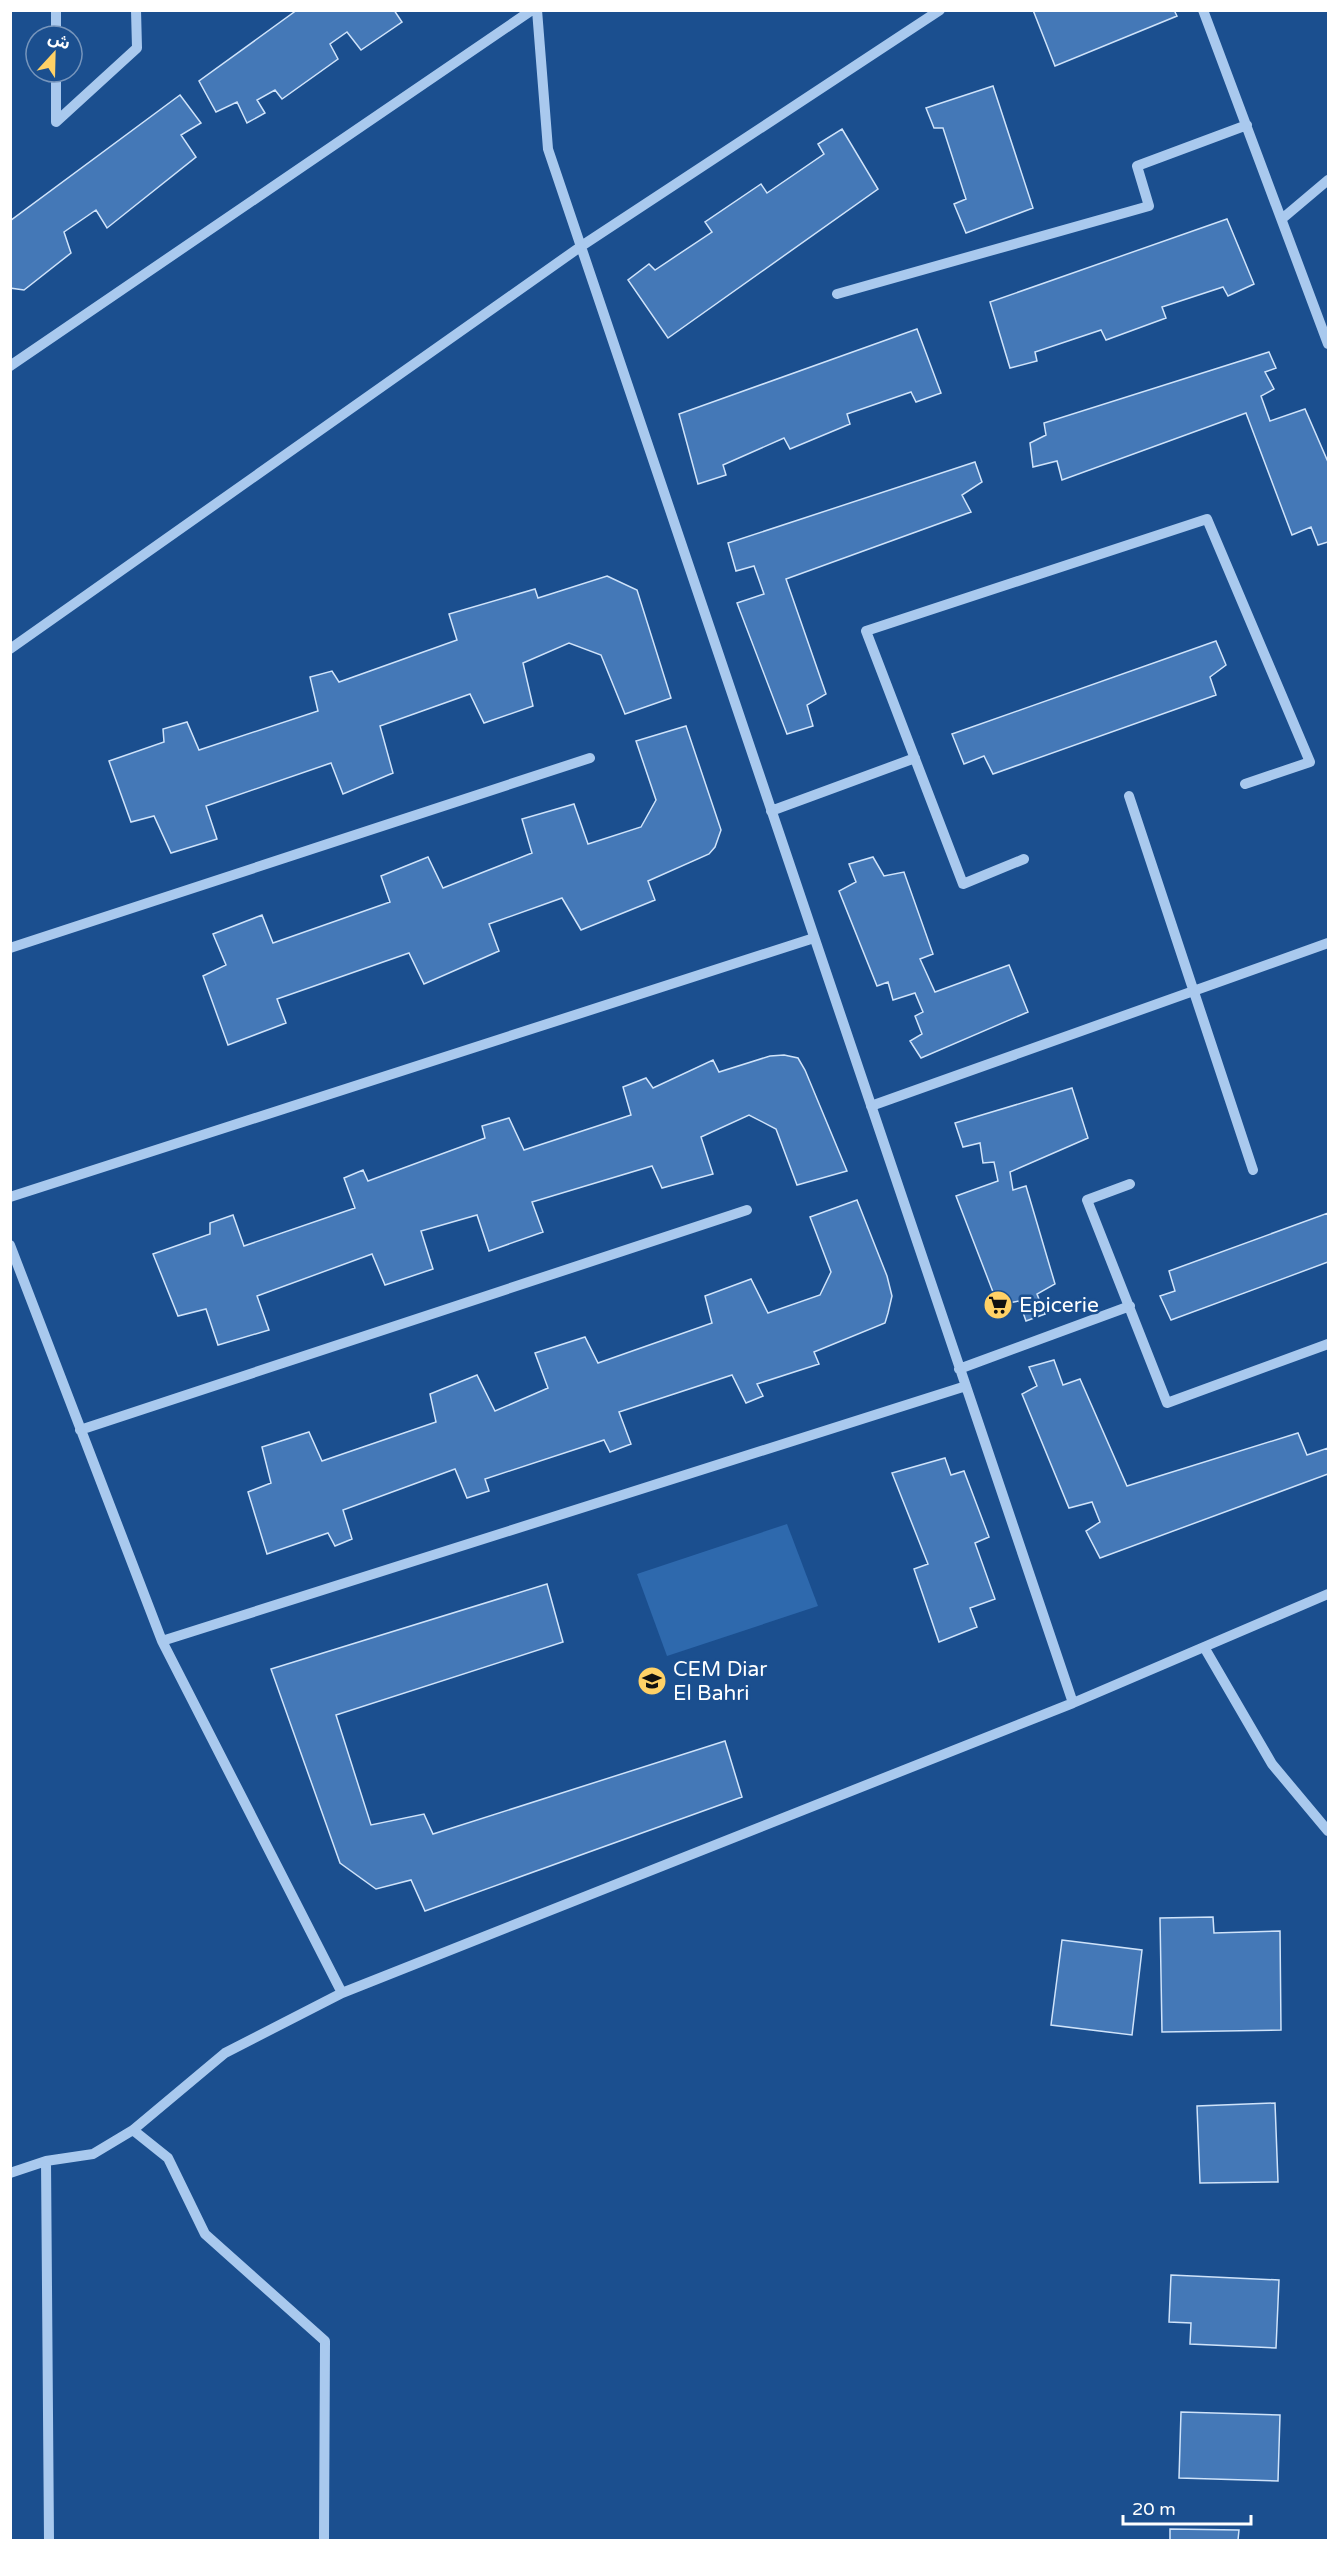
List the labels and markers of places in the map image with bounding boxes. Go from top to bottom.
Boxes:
supermarket icon: Epicerie [982,1289,1014,1321]
place label: Epicerie [1019,1293,1099,1318]
place label: CEM Diar El Bahri [673,1657,767,1706]
school or university icon: CEM Diar El Bahri [636,1665,668,1697]

